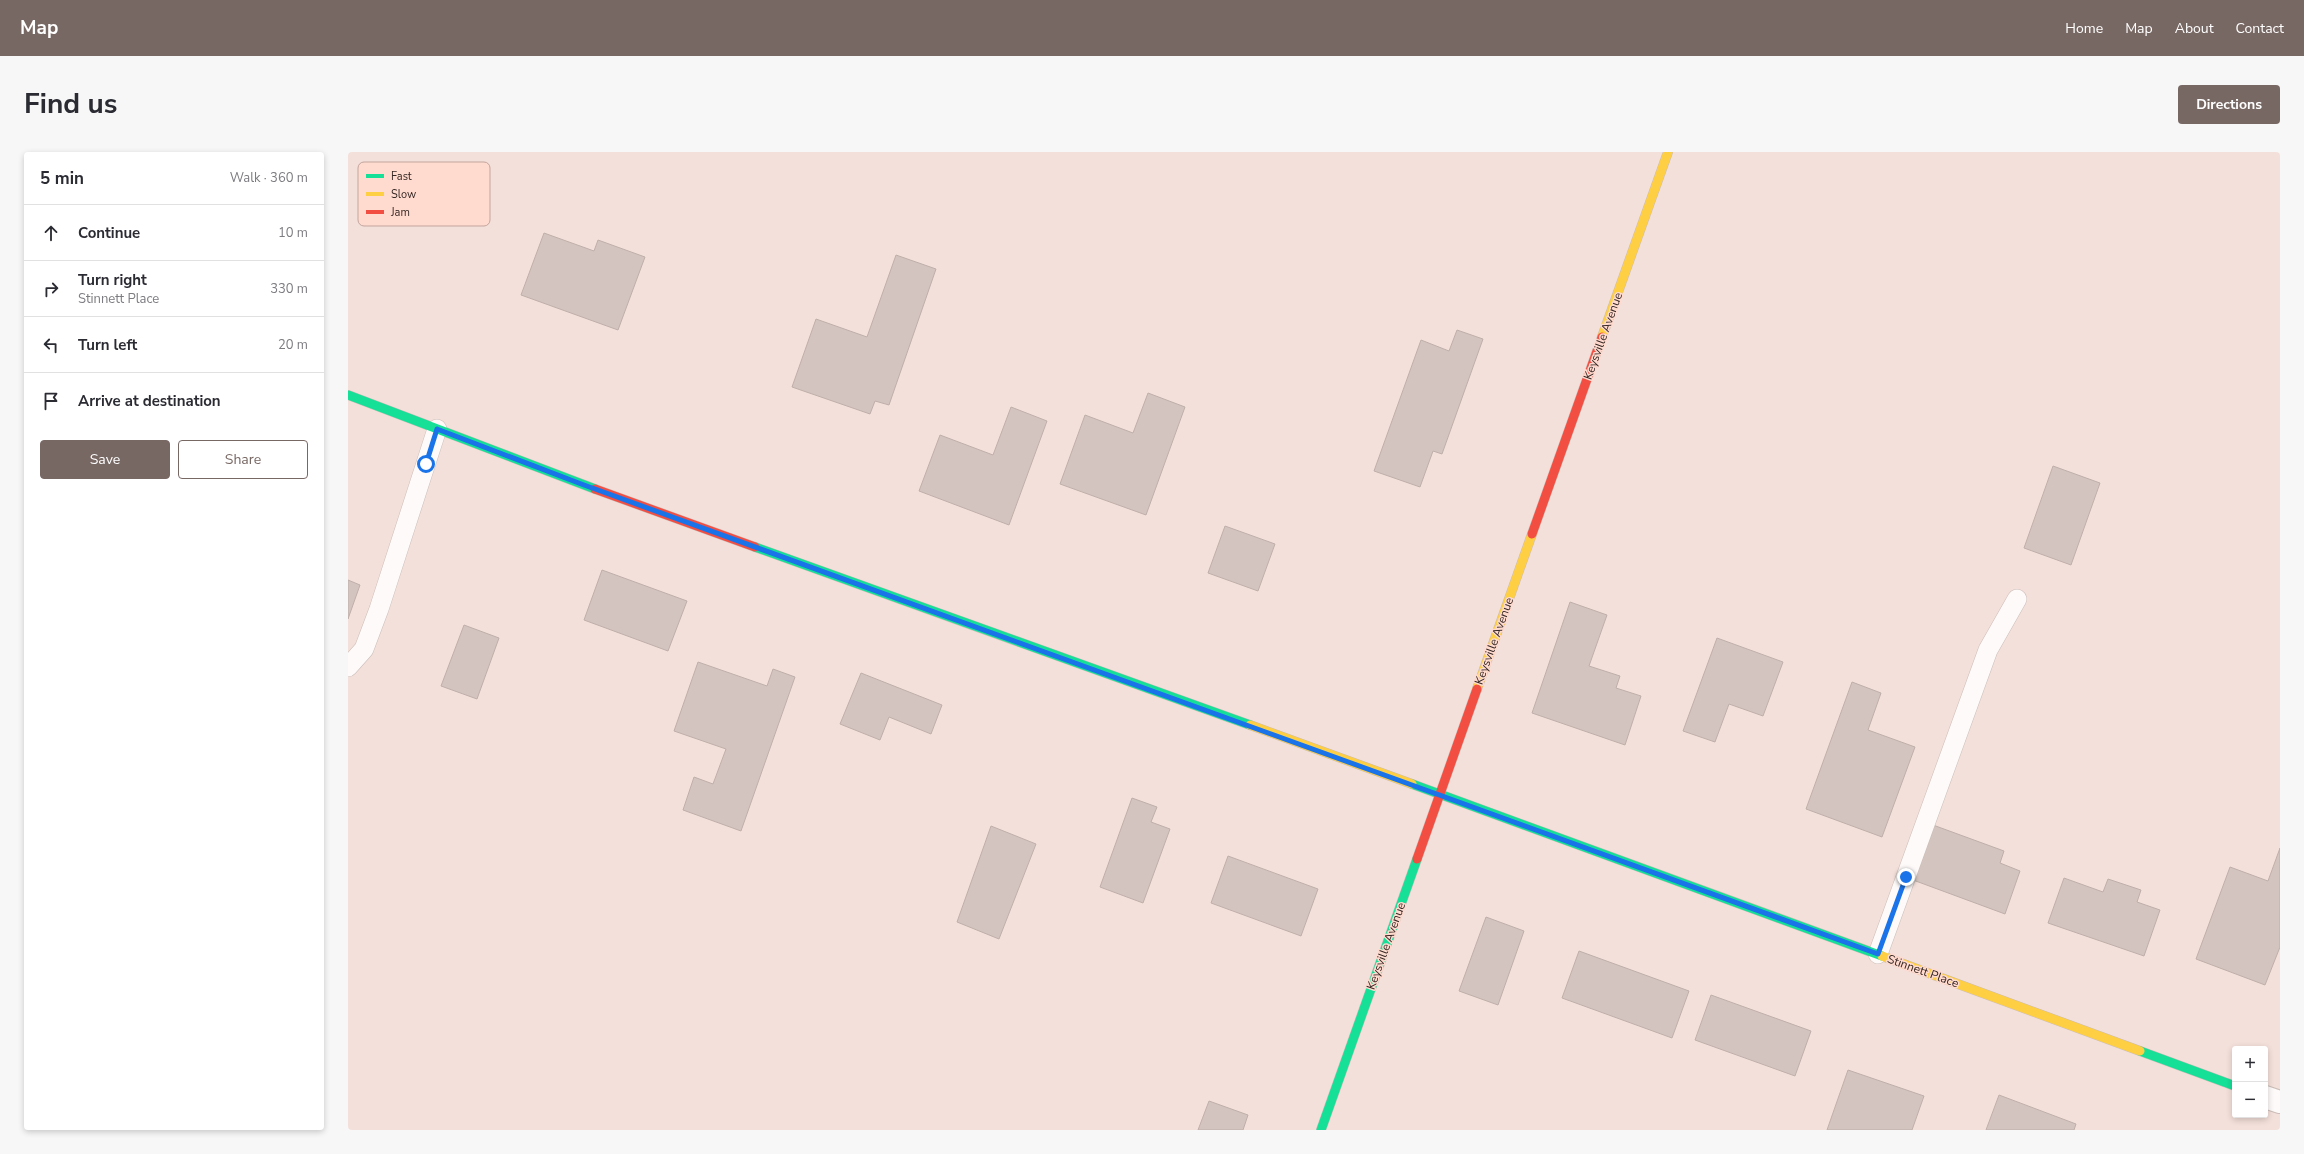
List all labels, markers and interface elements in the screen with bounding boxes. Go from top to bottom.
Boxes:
text: Map [20,15,58,41]
text: Home [2065,19,2103,38]
text: Map [2125,19,2153,38]
text: About [2175,19,2214,38]
text: Contact [2236,19,2284,38]
text: Find us [24,85,118,123]
button: Directions [2178,85,2280,124]
legend [358,162,490,226]
text: 5 min [40,167,84,190]
text: Walk · 360 m [230,169,308,187]
text: Fast [391,169,412,184]
text: Slow [391,187,416,202]
text: Jam [390,205,410,220]
icon: ahead [40,222,62,244]
text: Continue [78,223,140,243]
text: 10 m [278,224,308,242]
text: Turn right [78,270,147,290]
icon: right [40,278,62,300]
text: 330 m [270,280,308,298]
text: Stinnett Place [78,290,159,308]
street label: Keysville Avenue [1580,290,1626,382]
icon: left [40,334,62,356]
text: Turn left [78,335,137,355]
text: 20 m [278,336,308,354]
icon: arrive [40,390,62,412]
text: Arrive at destination [78,391,221,411]
button: Save [40,440,170,479]
button: Share [178,440,308,479]
route start [417,455,435,473]
street label: Keysville Avenue [1471,595,1517,687]
route end [1897,868,1915,886]
street label: Keysville Avenue [1363,900,1409,992]
street label: Stinnett Place [1885,951,1961,991]
map controls [2232,1046,2268,1118]
button: + [2232,1046,2268,1082]
button: − [2232,1082,2268,1118]

